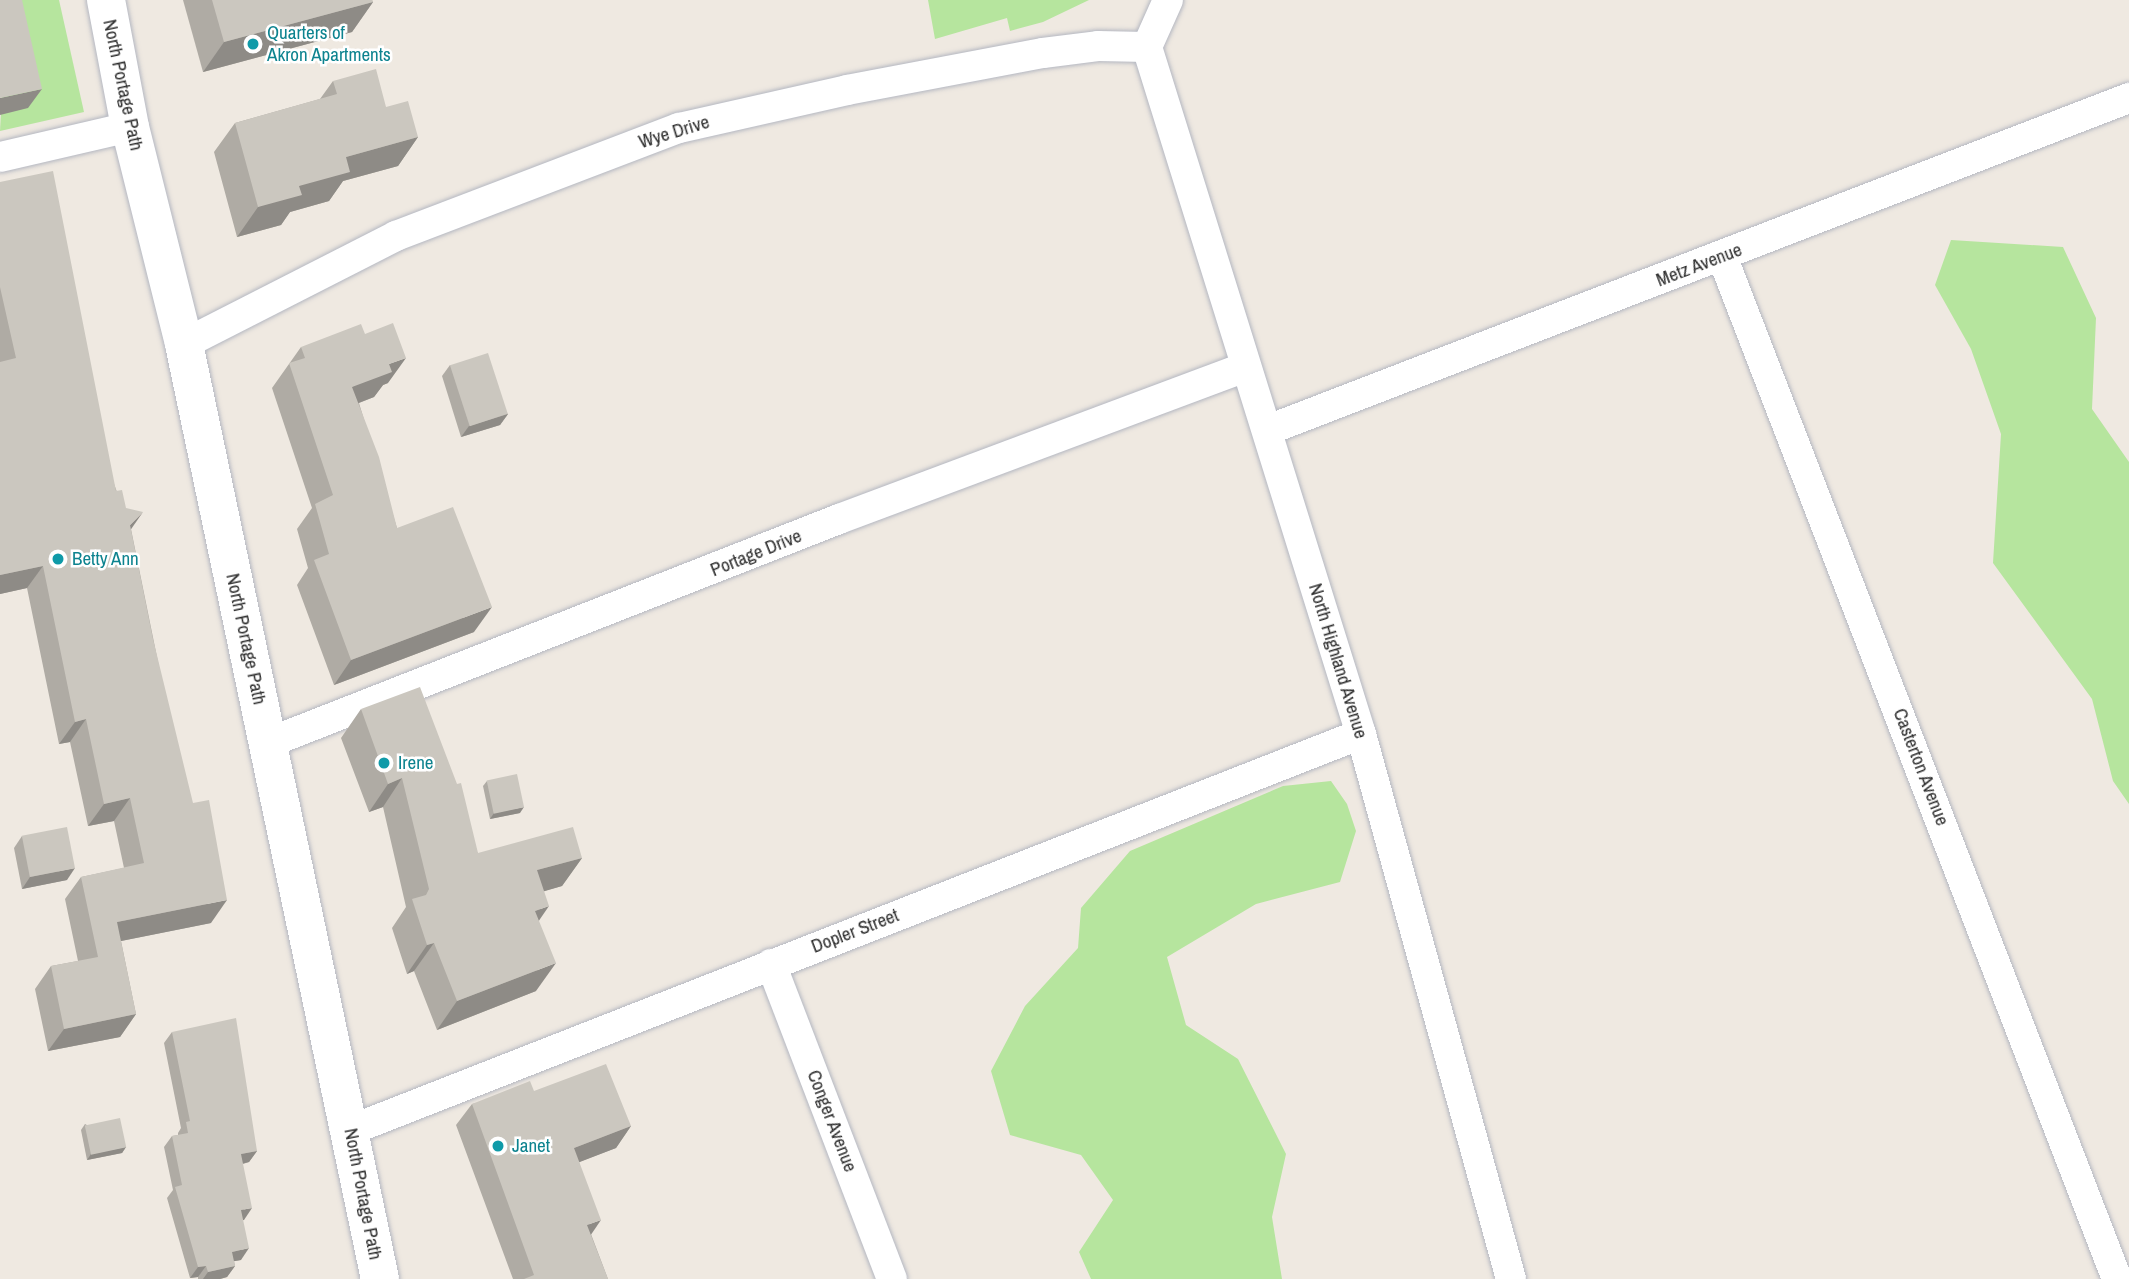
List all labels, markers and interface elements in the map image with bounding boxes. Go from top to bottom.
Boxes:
street label: North Portage Path [98,17,148,153]
place label: Quarters of Akron Apartments [267,22,392,66]
marker: Quarters of Akron Apartments [245,36,261,52]
street label: Wye Drive [636,110,712,154]
street label: Metz Avenue [1653,238,1745,292]
street label: Portage Drive [707,524,805,582]
place label: Betty Ann [72,548,140,570]
marker: Betty Ann [50,551,66,567]
street label: North Portage Path [221,571,271,707]
street label: North Highland Avenue [1303,580,1373,742]
street label: Casterton Avenue [1888,705,1954,829]
place label: Irene [398,752,434,774]
marker: Irene [376,755,392,771]
street label: Dopler Street [808,904,902,958]
street label: Conger Avenue [802,1067,862,1175]
street label: North Portage Path [339,1126,387,1262]
place label: Janet [512,1135,550,1157]
marker: Janet [490,1138,506,1154]

